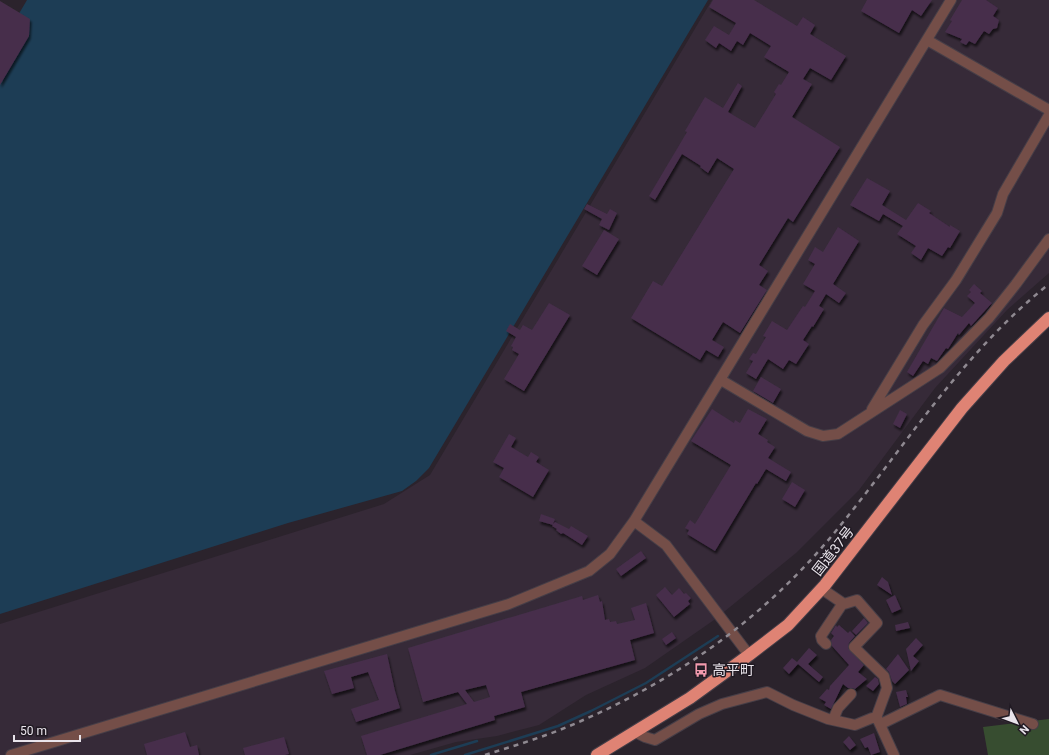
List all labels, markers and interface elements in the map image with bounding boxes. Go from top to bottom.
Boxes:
street label: 国道37号 [809,523,857,579]
bus stop icon: 高平町 [693,662,709,678]
place label: 高平町 [712,662,754,678]
north arrow [997,703,1037,743]
scale bar [14,717,80,743]
text: N [1016,722,1031,737]
text: 50 m [20,724,47,738]

